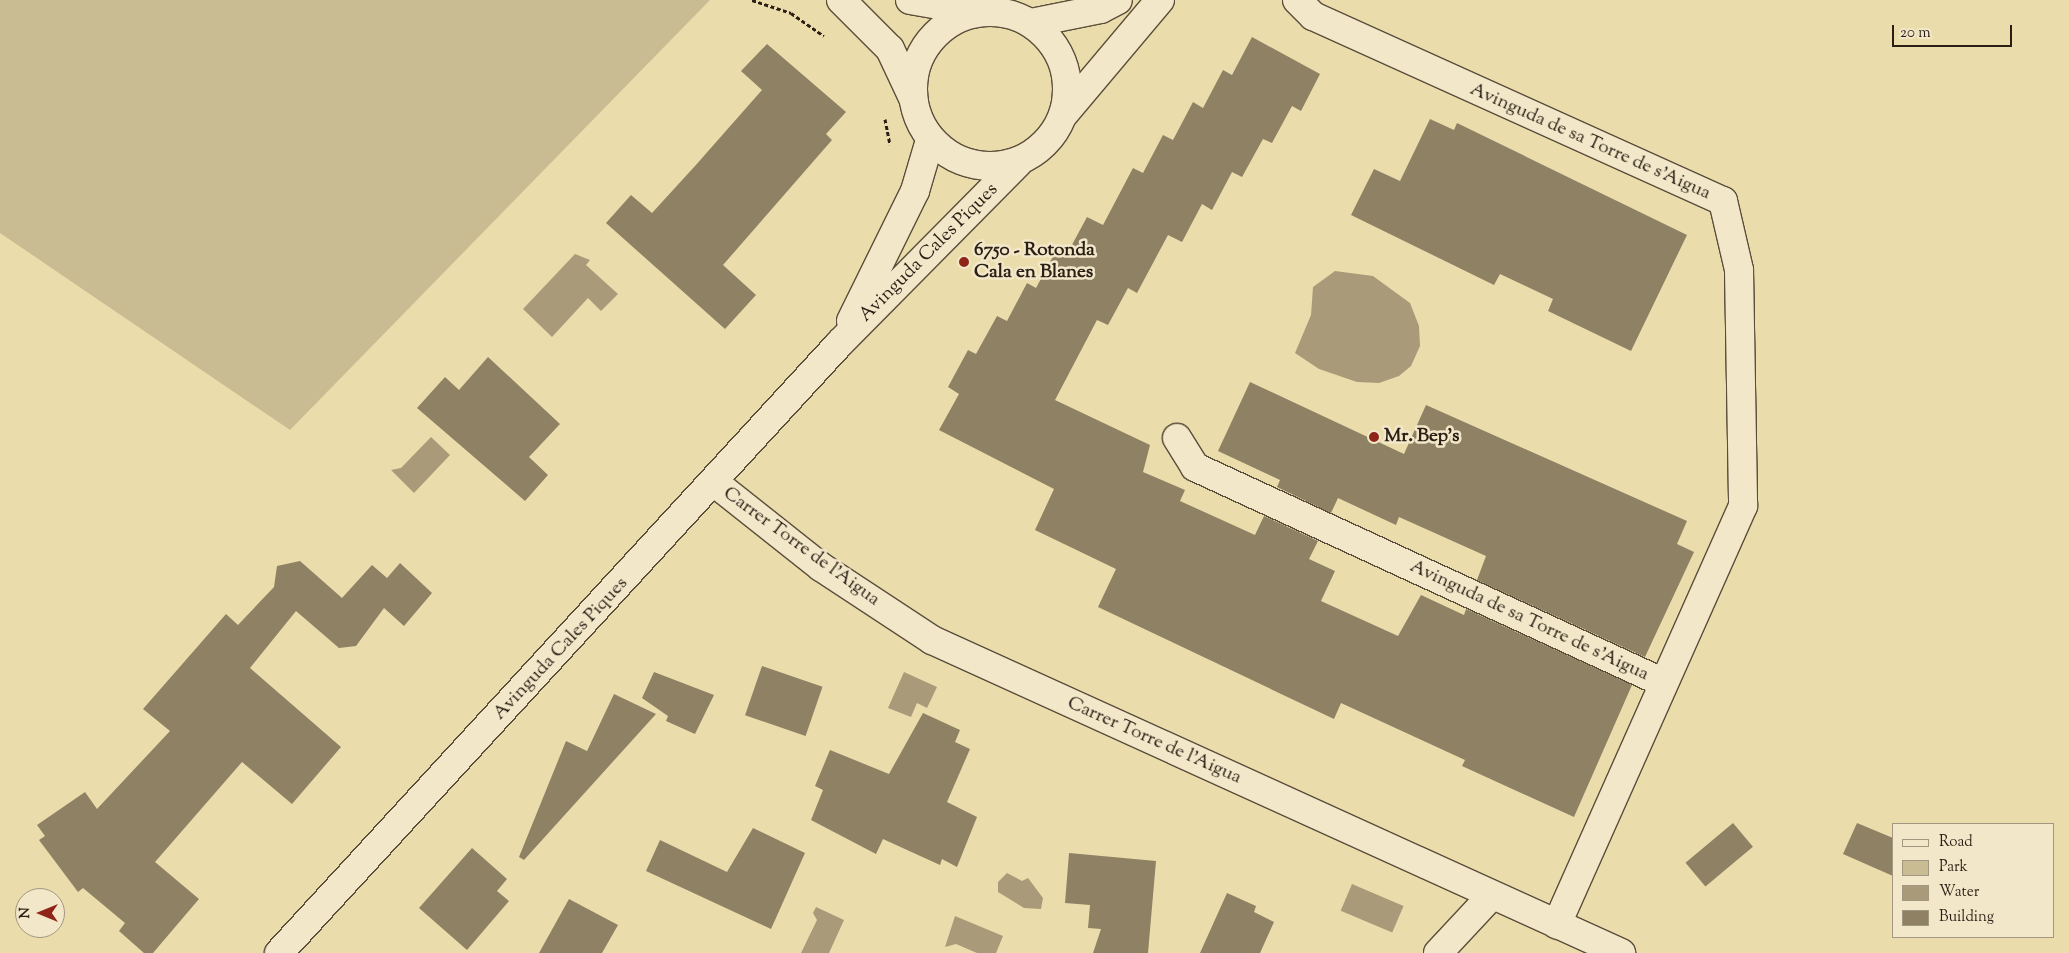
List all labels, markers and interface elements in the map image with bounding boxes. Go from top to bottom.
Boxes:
scale bar [1894,15,2014,47]
text: 20 m [1900,23,1931,44]
street label: Avinguda de sa Torre de s'Aigua [1466,79,1714,205]
street label: Avinguda Cales Piques [855,179,1003,327]
place label: 6750 - Rotonda Cala en Blanes [974,240,1095,284]
marker: 6750 - Rotonda Cala en Blanes [958,256,970,268]
place label: Mr. Bep's [1384,426,1460,448]
marker: Mr. Bep's [1368,431,1380,443]
street label: Carrer Torre de l'Aigua [718,482,884,612]
street label: Avinguda de sa Torre de s'Aigua [1406,556,1652,686]
street label: Avinguda Cales Piques [489,573,633,725]
street label: Carrer Torre de l'Aigua [1063,692,1245,790]
legend [1892,823,2054,938]
text: Road [1939,832,1973,853]
text: Park [1939,857,1968,878]
text: Water [1939,882,1979,903]
north arrow [15,888,65,938]
text: N [16,907,36,919]
text: Building [1939,907,1994,928]

